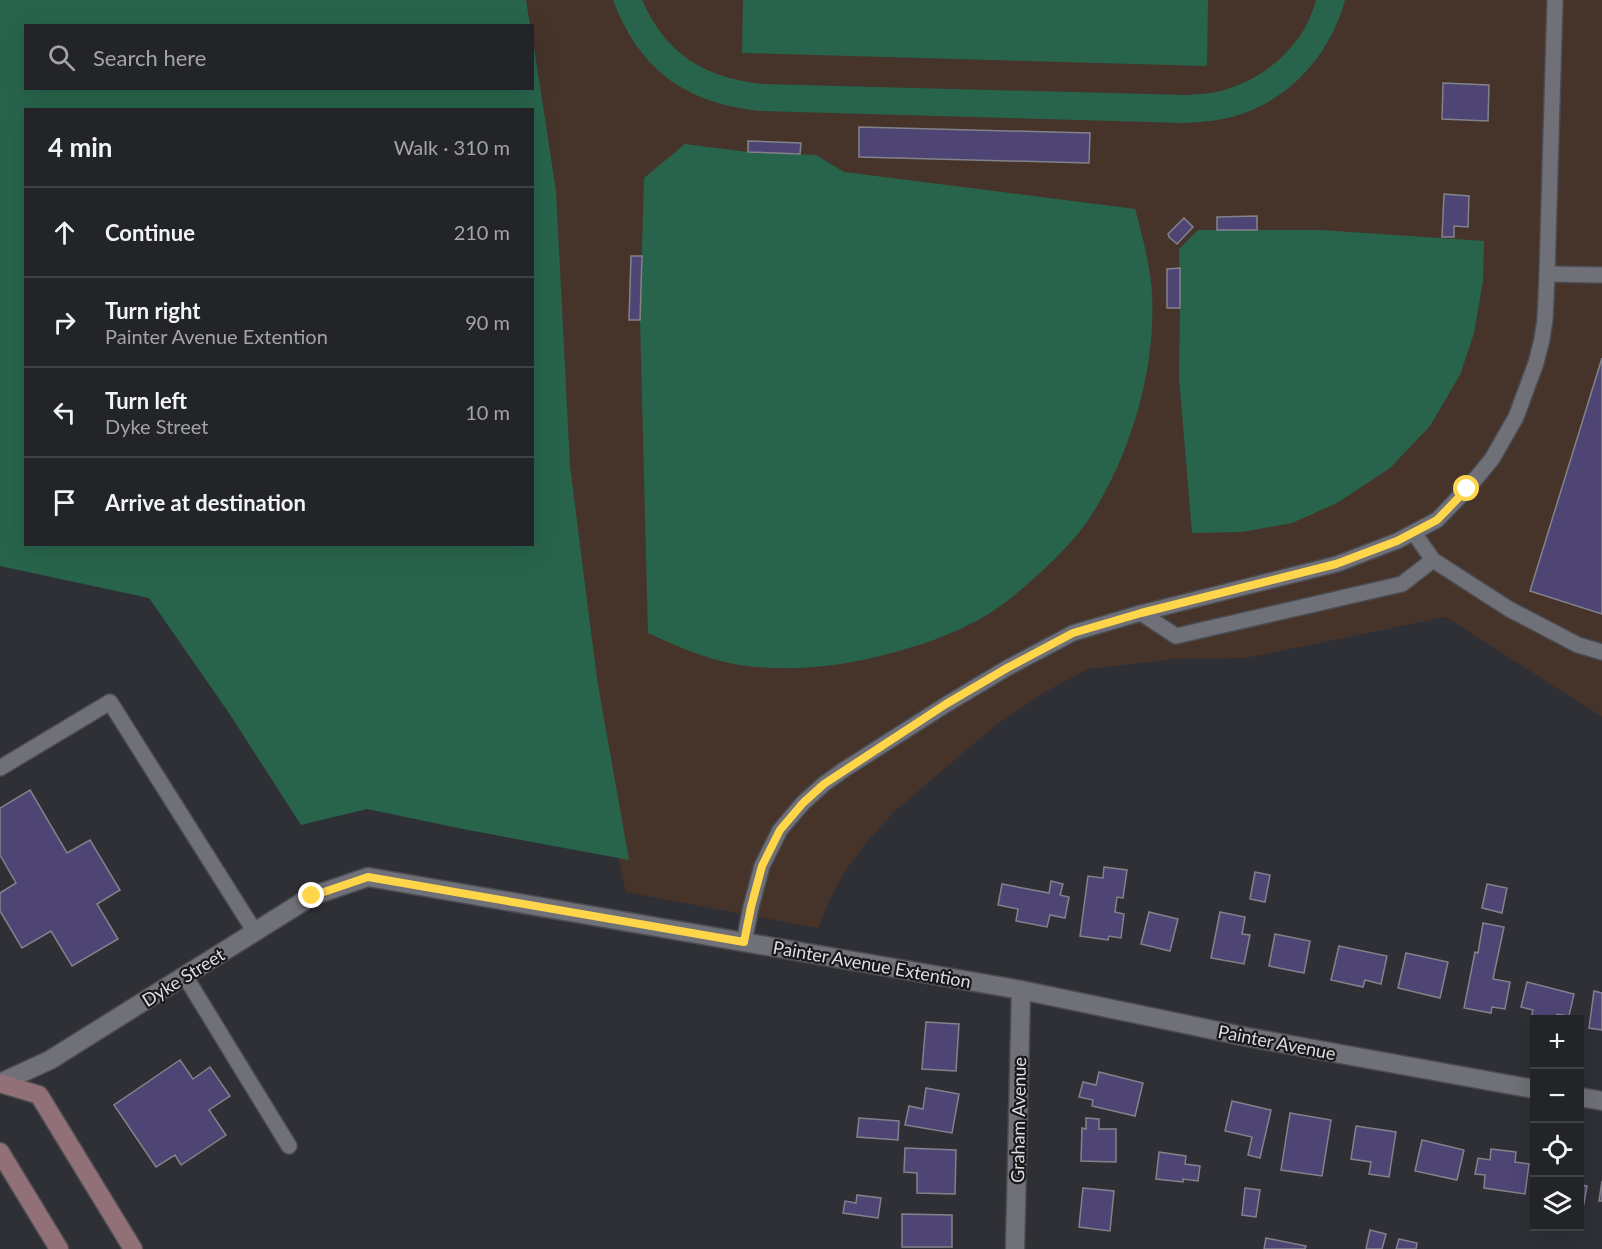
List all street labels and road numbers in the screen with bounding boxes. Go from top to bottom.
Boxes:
street label: Painter Avenue Extention [771,936,973,992]
street label: Dyke Street [138,943,229,1011]
street label: Painter Avenue [1216,1020,1338,1064]
street label: Graham Avenue [1006,1057,1030,1183]

